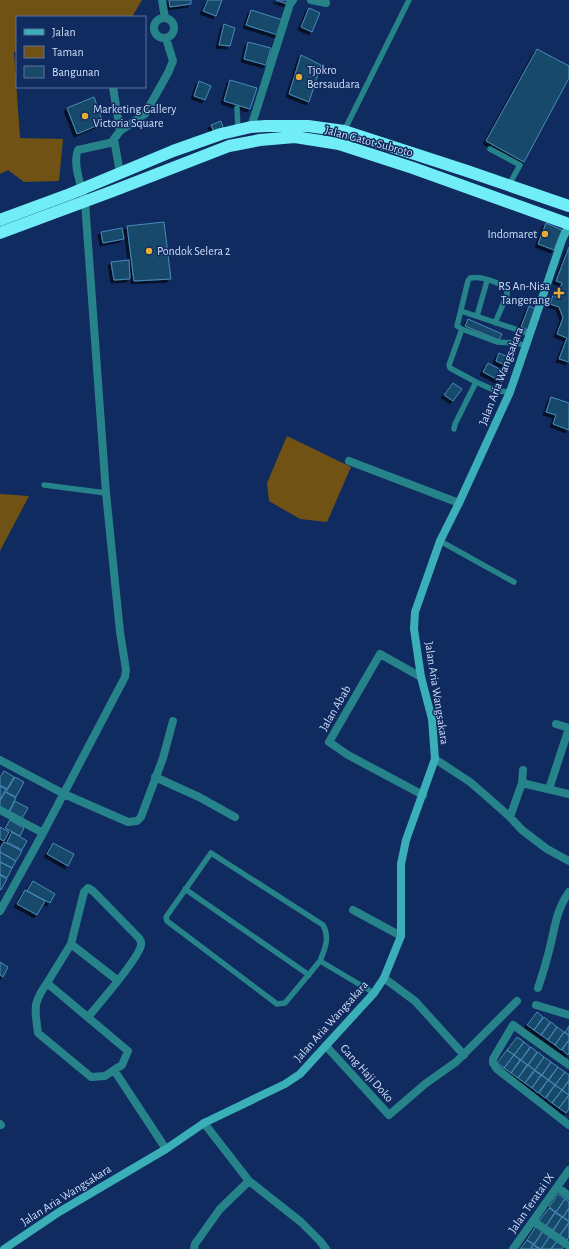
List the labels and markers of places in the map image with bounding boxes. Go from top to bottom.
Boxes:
place label: Tjokro Bersaudara [307,64,360,90]
marker: Tjokro Bersaudara [294,72,304,82]
place label: Marketing Gallery Victoria Square [93,103,176,129]
marker: Marketing Gallery Victoria Square [80,111,90,121]
place label: Indomaret [487,228,537,240]
marker: Indomaret [540,229,550,239]
place label: Pondok Selera 2 [157,245,231,257]
marker: Pondok Selera 2 [144,246,154,256]
place label: RS An-Nisa Tangerang [498,280,550,306]
marker: RS An-Nisa Tangerang [553,287,565,299]

